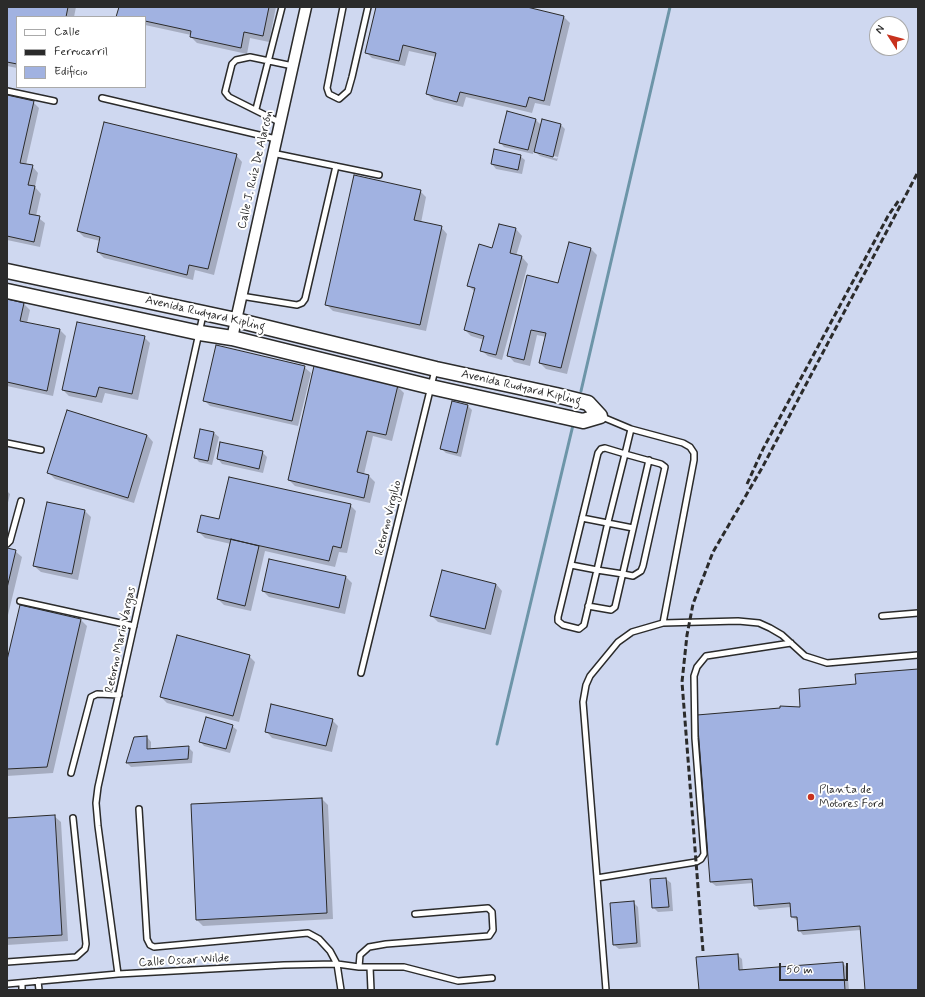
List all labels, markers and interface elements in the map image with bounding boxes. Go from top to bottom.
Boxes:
legend [16,16,146,88]
north arrow [869,16,909,56]
text: N [872,22,888,37]
text: Calle [54,24,80,40]
text: Ferrocarril [54,44,108,60]
text: Edificio [54,64,88,80]
street label: Calle J. Ruíz De Alarcón [235,109,277,231]
street label: Avenida Rudyard Kipling [144,293,266,335]
street label: Avenida Rudyard Kipling [460,367,582,409]
street label: Retorno Virgilio [373,479,405,557]
street label: Retorno Mario Vargas [103,585,139,695]
place label: Planta de Motores Ford [819,783,884,811]
marker: Planta de Motores Ford [806,792,816,802]
street label: Calle Oscar Wilde [138,951,230,971]
scale bar [781,955,850,981]
text: 50 m [786,962,813,978]

